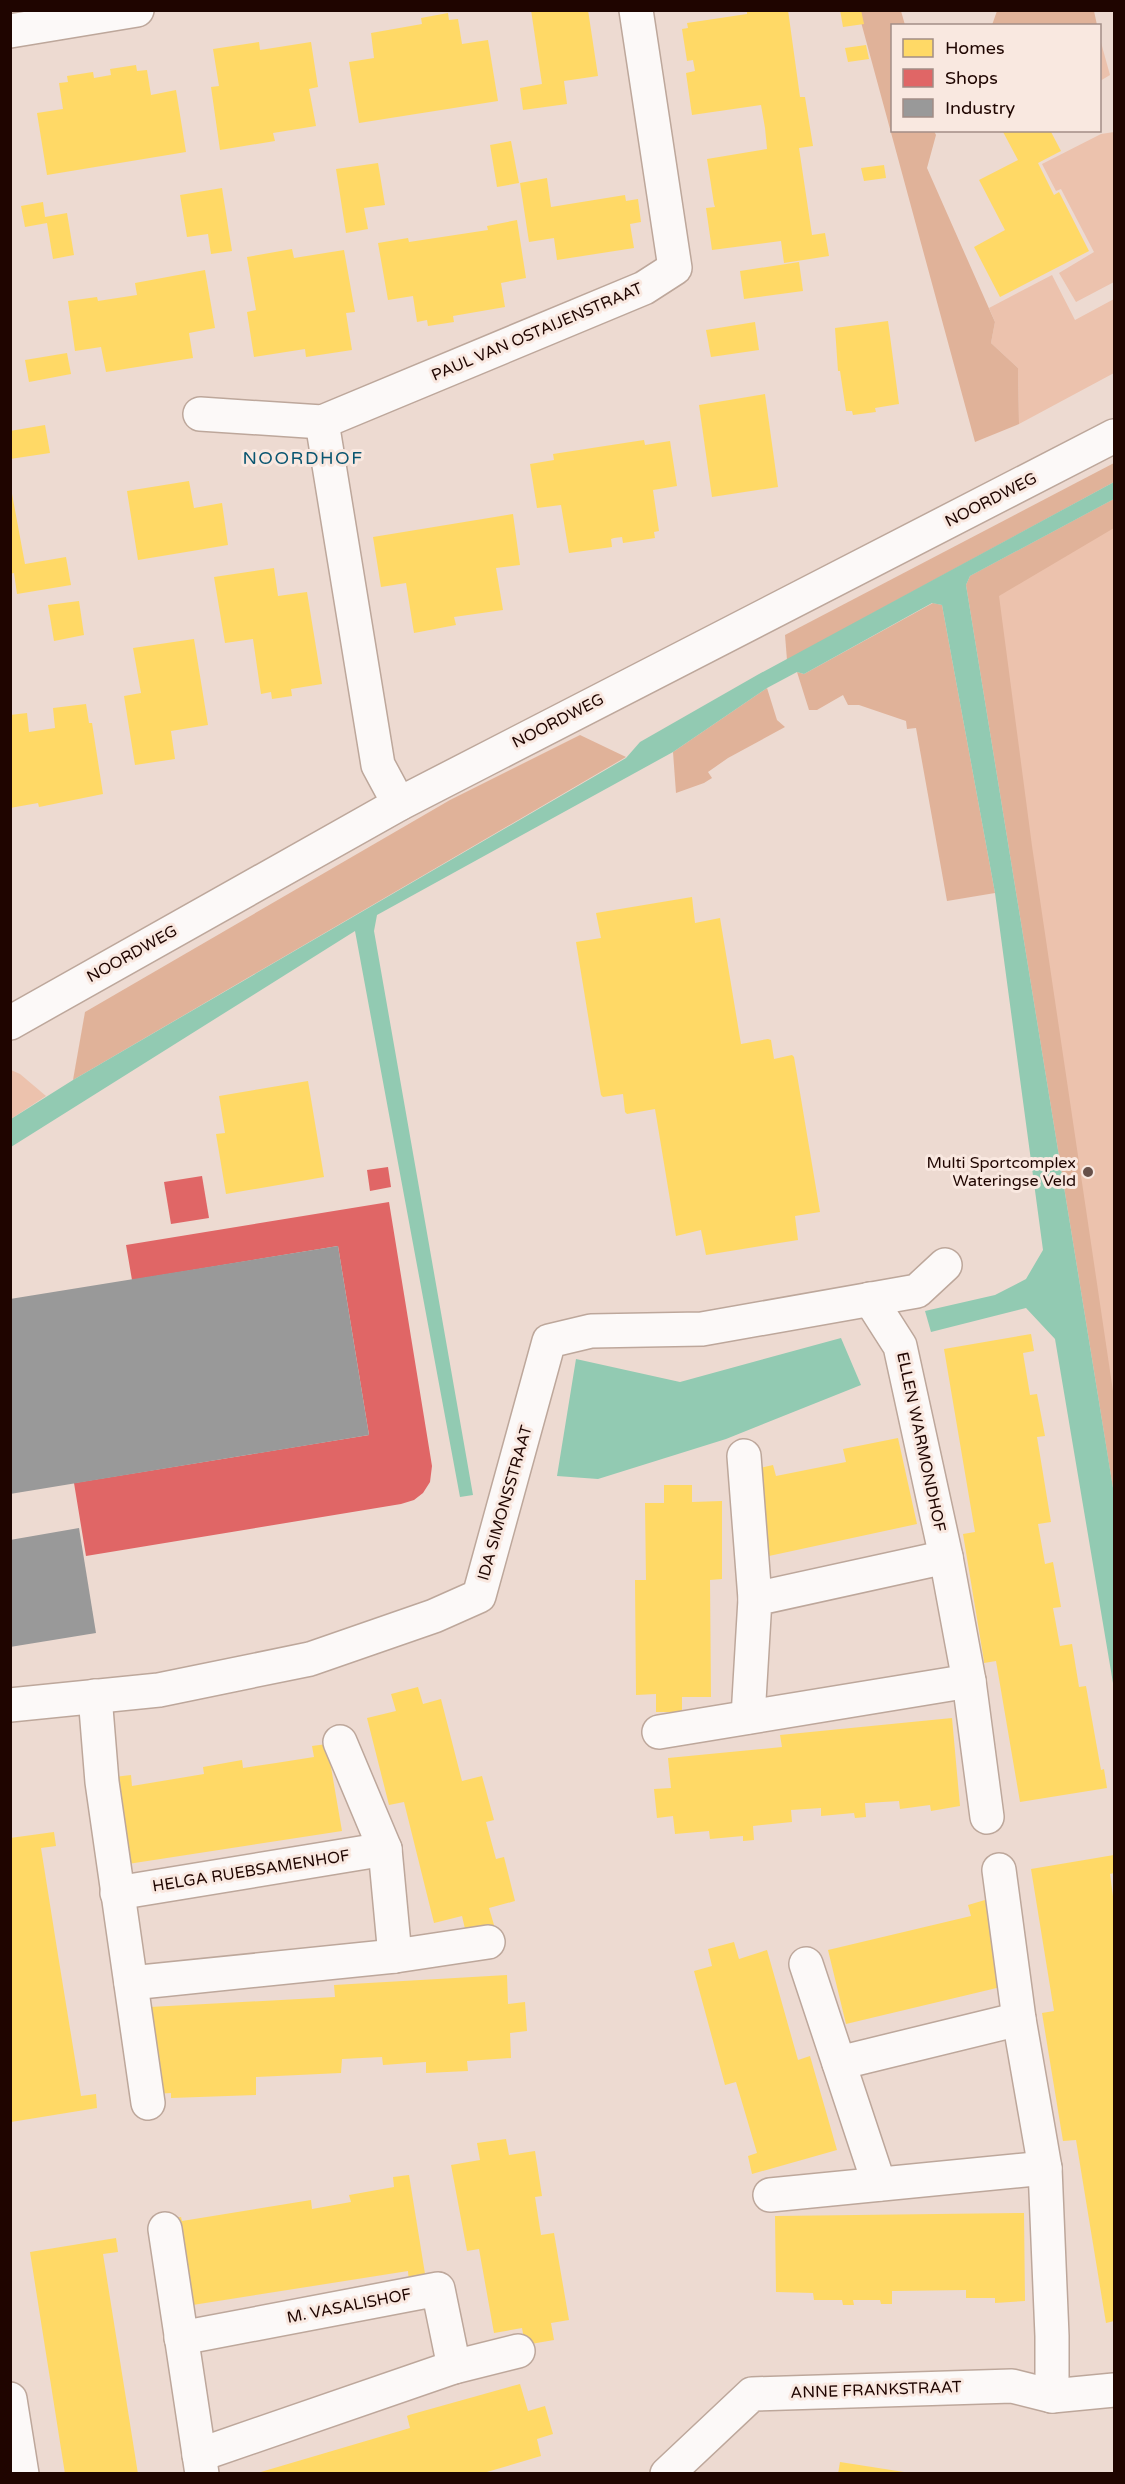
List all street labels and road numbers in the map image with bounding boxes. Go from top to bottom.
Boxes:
street label: PAUL VAN OSTAIJENSTRAAT [429,278,646,386]
street label: NOORDWEG [942,468,1040,532]
street label: NOORDWEG [509,689,607,753]
street label: NOORDWEG [83,921,181,987]
street label: ELLEN WARMONDHOF [892,1350,950,1534]
street label: IDA SIMONSSTRAAT [473,1423,537,1583]
street label: HELGA RUEBSAMENHOF [151,1845,351,1896]
street label: M. VASALISHOF [285,2284,413,2328]
street label: ANNE FRANKSTRAAT [790,2377,962,2403]

